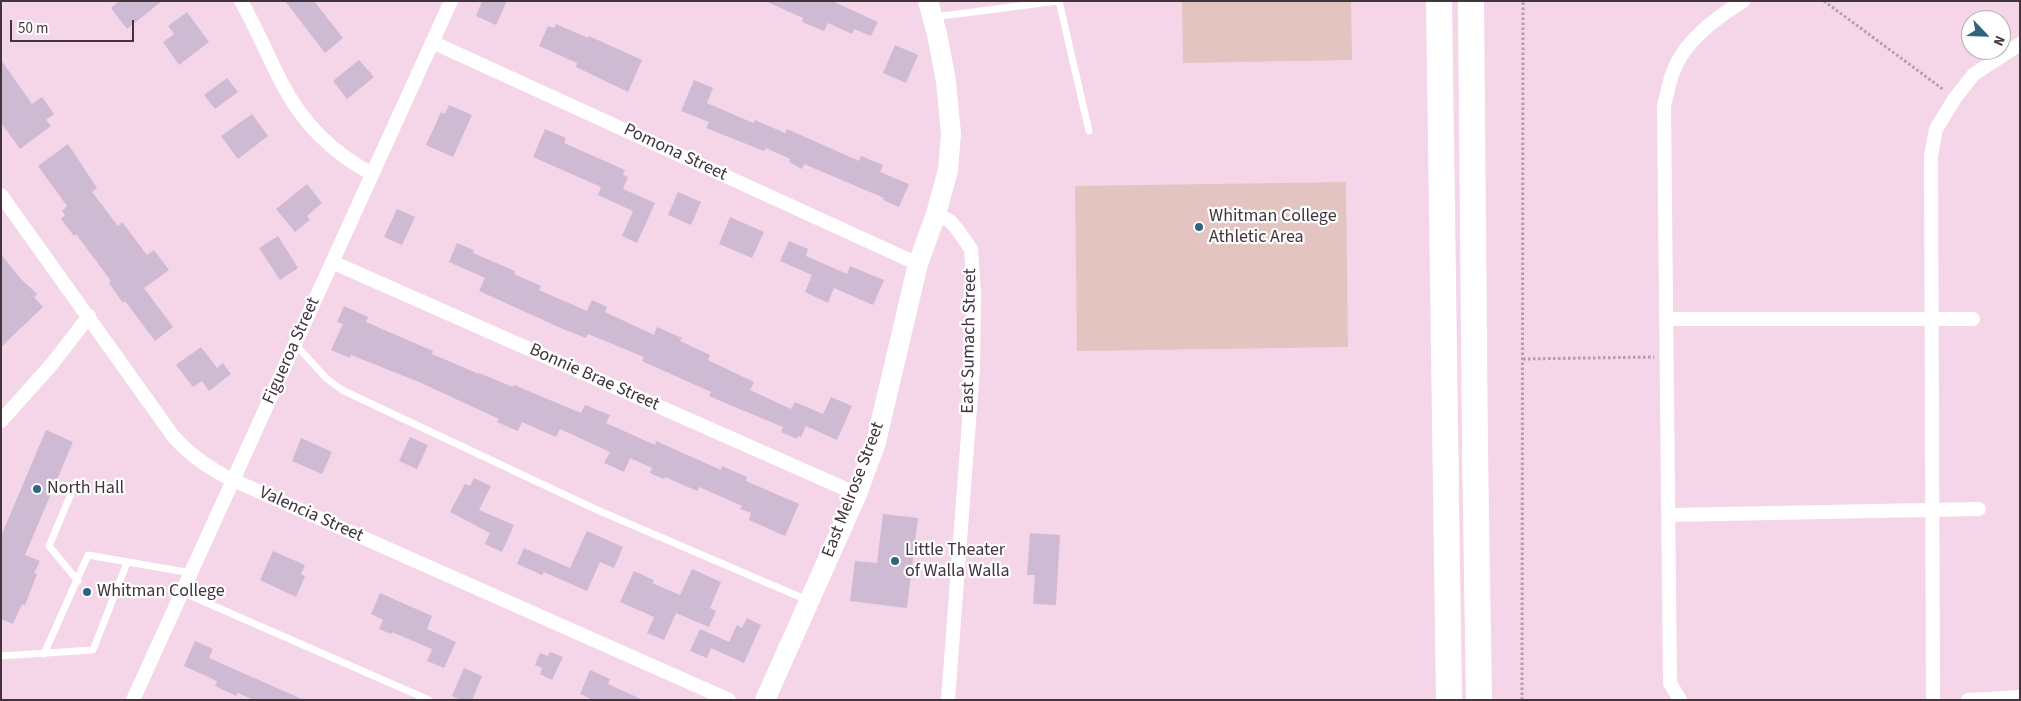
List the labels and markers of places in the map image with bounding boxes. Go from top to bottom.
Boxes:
place label: Whitman College Athletic Area [1209,206,1337,248]
marker: Whitman College Athletic Area [1193,221,1205,233]
place label: North Hall [47,478,124,500]
marker: North Hall [31,483,43,495]
place label: Little Theater of Walla Walla [905,540,1010,582]
marker: Little Theater of Walla Walla [889,555,901,567]
place label: Whitman College [97,581,225,603]
marker: Whitman College [81,586,93,598]

